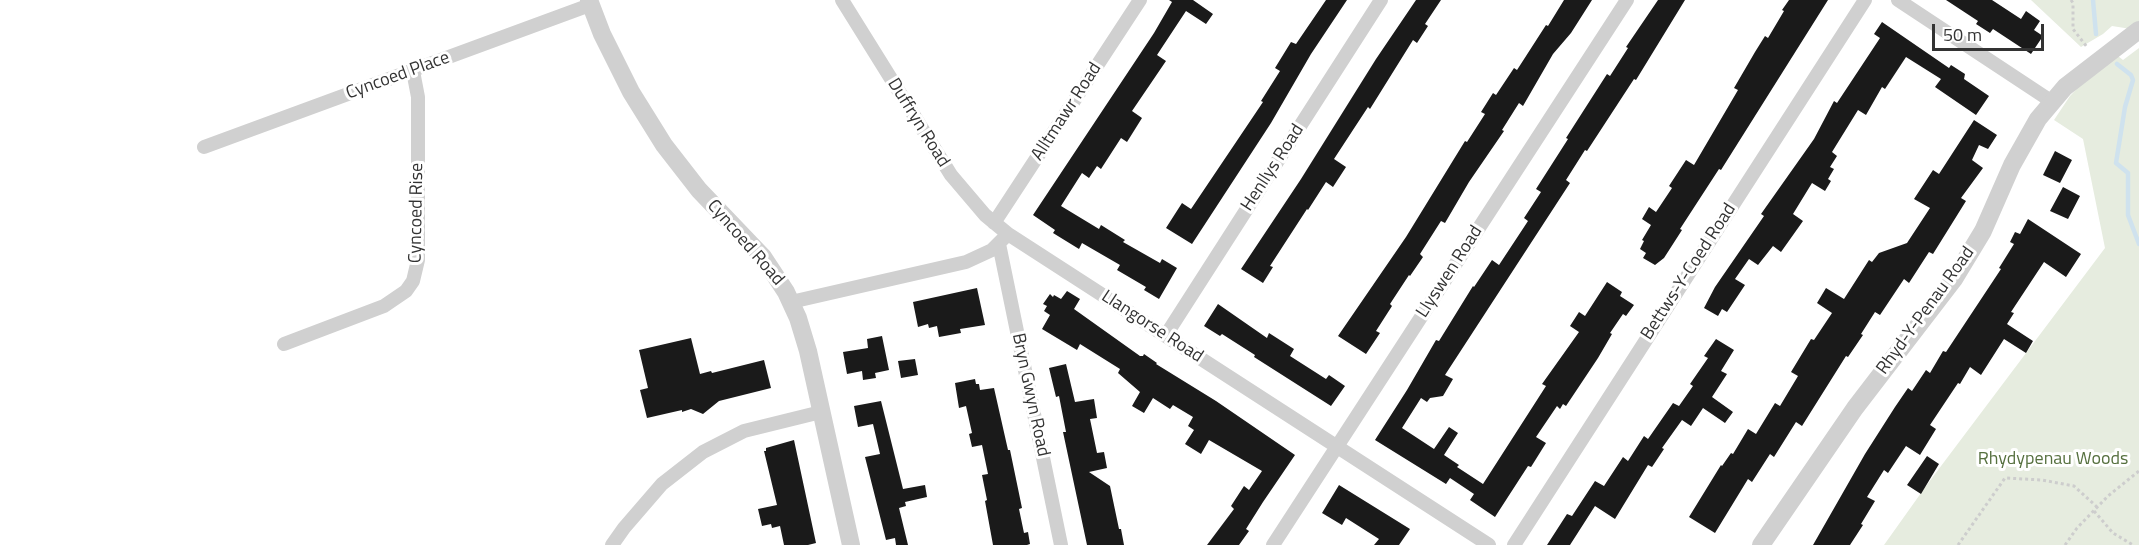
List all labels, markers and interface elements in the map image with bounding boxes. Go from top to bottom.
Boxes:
scale bar [1935,12,2048,50]
text: 50 m [1943,21,1982,48]
street label: Cyncoed Place [343,47,453,105]
street label: Alltmawr Road [1027,59,1107,165]
street label: Duffryn Road [882,75,954,171]
street label: Henllys Road [1237,121,1309,215]
street label: Cyncoed Rise [405,163,429,263]
street label: Cyncoed Road [702,196,788,290]
street label: Bettws-Y-Coed Road [1637,200,1741,344]
street label: Llyswen Road [1412,222,1488,322]
street label: Rhyd-Y-Penau Road [1872,243,1980,379]
street label: Llangorse Road [1097,286,1207,368]
street label: Bryn Gwyn Road [1006,331,1054,459]
park label: Rhydypenau Woods [1978,449,2128,471]

